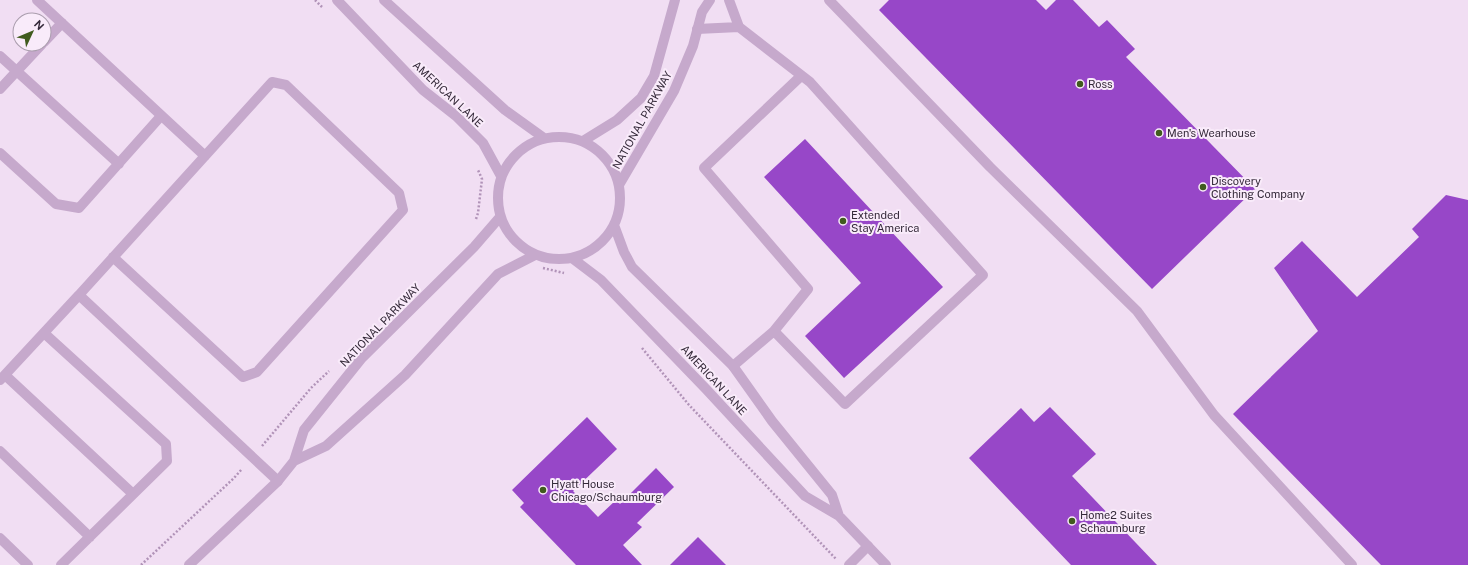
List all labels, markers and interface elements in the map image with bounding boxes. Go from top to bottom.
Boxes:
north arrow [12,12,52,52]
text: N [32,18,46,32]
street label: AMERICAN LANE [411,59,485,129]
street label: NATIONAL PARKWAY [610,69,674,171]
place label: Ross [1088,78,1113,90]
marker: Ross [1075,79,1085,89]
place label: Men's Wearhouse [1167,127,1256,139]
marker: Men's Wearhouse [1154,128,1164,138]
place label: Discovery Clothing Company [1211,175,1305,200]
marker: Discovery Clothing Company [1198,182,1208,192]
place label: Extended Stay America [851,209,919,234]
marker: Extended Stay America [838,216,848,226]
street label: NATIONAL PARKWAY [337,281,423,369]
street label: AMERICAN LANE [679,343,749,417]
place label: Hyatt House Chicago/Schaumburg [551,478,662,503]
marker: Hyatt House Chicago/Schaumburg [538,485,548,495]
place label: Home2 Suites Schaumburg [1080,509,1152,534]
marker: Home2 Suites Schaumburg [1067,516,1077,526]

